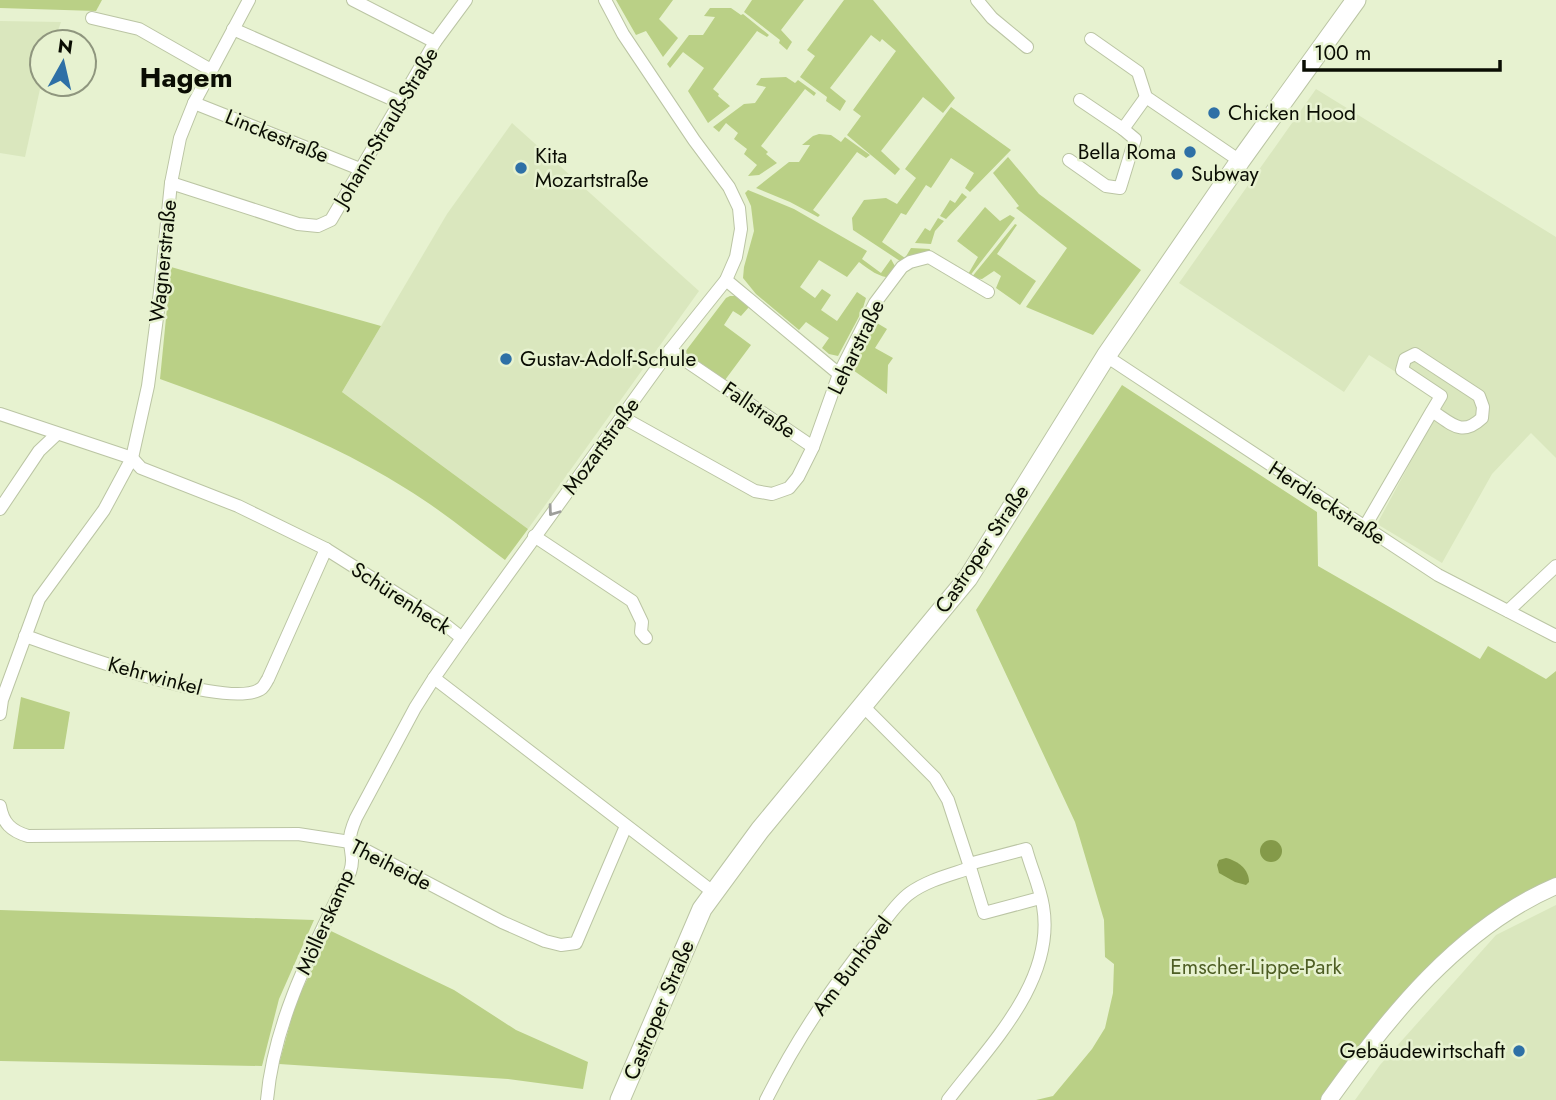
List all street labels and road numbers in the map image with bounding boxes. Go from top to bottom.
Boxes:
street label: Johann-Strauß-Straße [325,41,446,215]
street label: Linckestraße [221,102,333,170]
street label: Wagnerstraße [142,198,184,324]
street label: Leharstraße [820,294,892,399]
street label: Fallstraße [716,374,802,446]
street label: Mozartstraße [555,391,647,501]
street label: Herdieckstraße [1263,454,1392,552]
street label: Castroper Straße [928,479,1036,619]
street label: Schürenheck [345,555,457,642]
street label: Kehrwinkel [105,649,205,703]
street label: Theiheide [345,832,437,898]
street label: Möllerskamp [288,865,362,979]
street label: Am Bunhövel [805,910,899,1022]
street label: Castroper Straße [616,935,702,1085]

